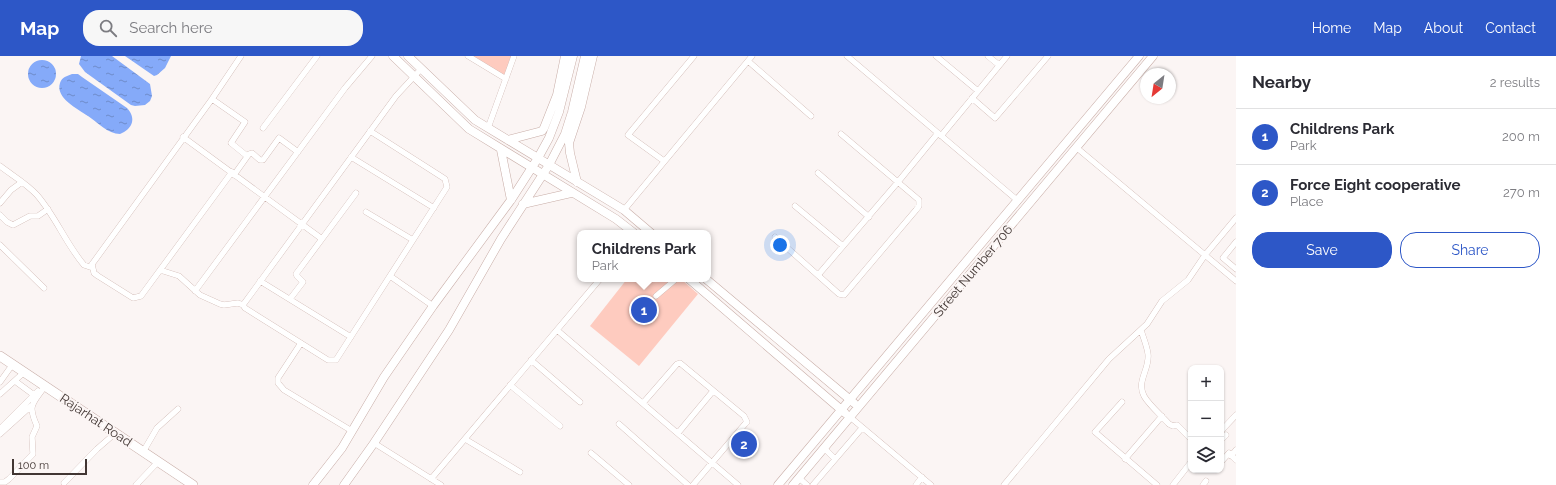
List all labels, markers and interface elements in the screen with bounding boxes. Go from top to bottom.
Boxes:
search box [83,10,363,46]
text: Map [20,17,59,39]
icon: search [97,17,119,39]
text: Search here [129,19,213,37]
text: Home [1312,20,1351,36]
text: Map [1373,20,1402,36]
text: About [1424,20,1463,36]
text: Contact [1485,20,1536,36]
north arrow [1140,68,1176,104]
text: Nearby [1252,72,1311,92]
text: 2 results [1490,75,1540,90]
text: Childrens Park [1290,120,1394,138]
text: 1 [1262,129,1268,144]
text: 200 m [1502,129,1540,144]
text: Park [1290,138,1317,153]
text: Force Eight cooperative [1290,176,1461,194]
text: 2 [1261,185,1269,200]
text: 270 m [1503,185,1540,200]
text: Place [1290,194,1323,209]
street label: Street Number 706 [930,222,1016,320]
popup [577,230,711,282]
button: Save [1252,232,1392,268]
button: Share [1400,232,1540,268]
your location [770,235,790,255]
text: Childrens Park [592,240,696,258]
text: Park [592,258,618,273]
pin: 1 [631,295,657,325]
map controls [1188,365,1224,473]
button: + [1188,365,1224,401]
street label: Rajarhat Road [57,390,135,450]
button: − [1188,401,1224,437]
pin: 2 [731,429,757,459]
button: layers [1188,437,1224,473]
scale bar [12,457,87,476]
text: 100 m [18,459,49,472]

